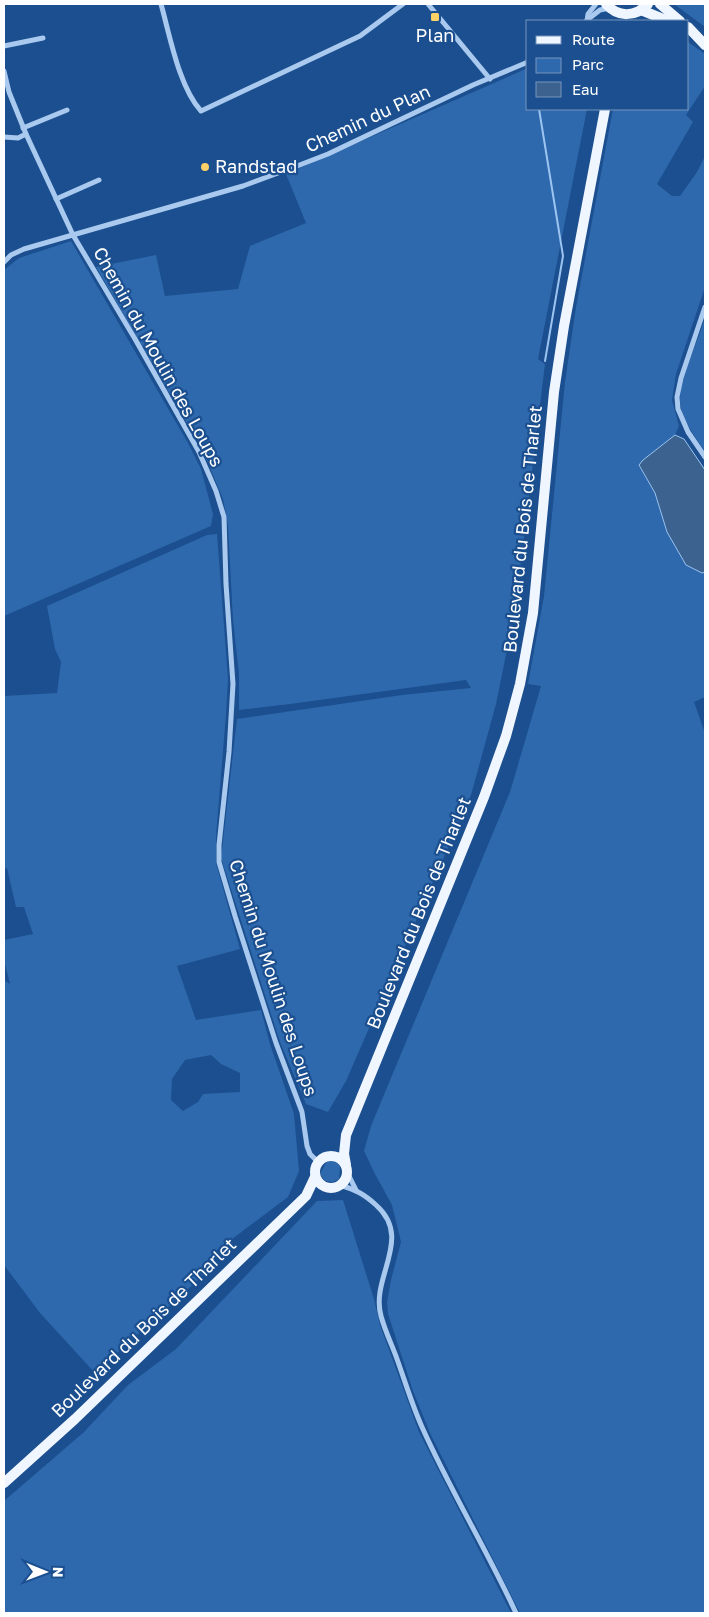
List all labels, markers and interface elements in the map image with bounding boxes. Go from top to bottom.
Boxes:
marker: Plan [429,11,441,23]
legend [526,20,689,110]
place label: Plan [416,24,454,46]
text: Route [572,30,615,48]
text: Parc [572,55,604,73]
street label: Chemin du Plan [302,80,434,157]
text: Eau [572,80,599,98]
place label: Randstad [215,155,297,177]
marker: Randstad [199,161,211,173]
street label: Chemin du Moulin des Loups [89,243,229,470]
street label: Boulevard du Bois de Tharlet [498,404,546,654]
street label: Boulevard du Bois de Tharlet [361,793,475,1032]
street label: Chemin du Moulin des Loups [225,856,323,1099]
street label: Boulevard du Bois de Tharlet [46,1233,240,1421]
north arrow [20,1547,70,1597]
text: N [50,1567,67,1578]

